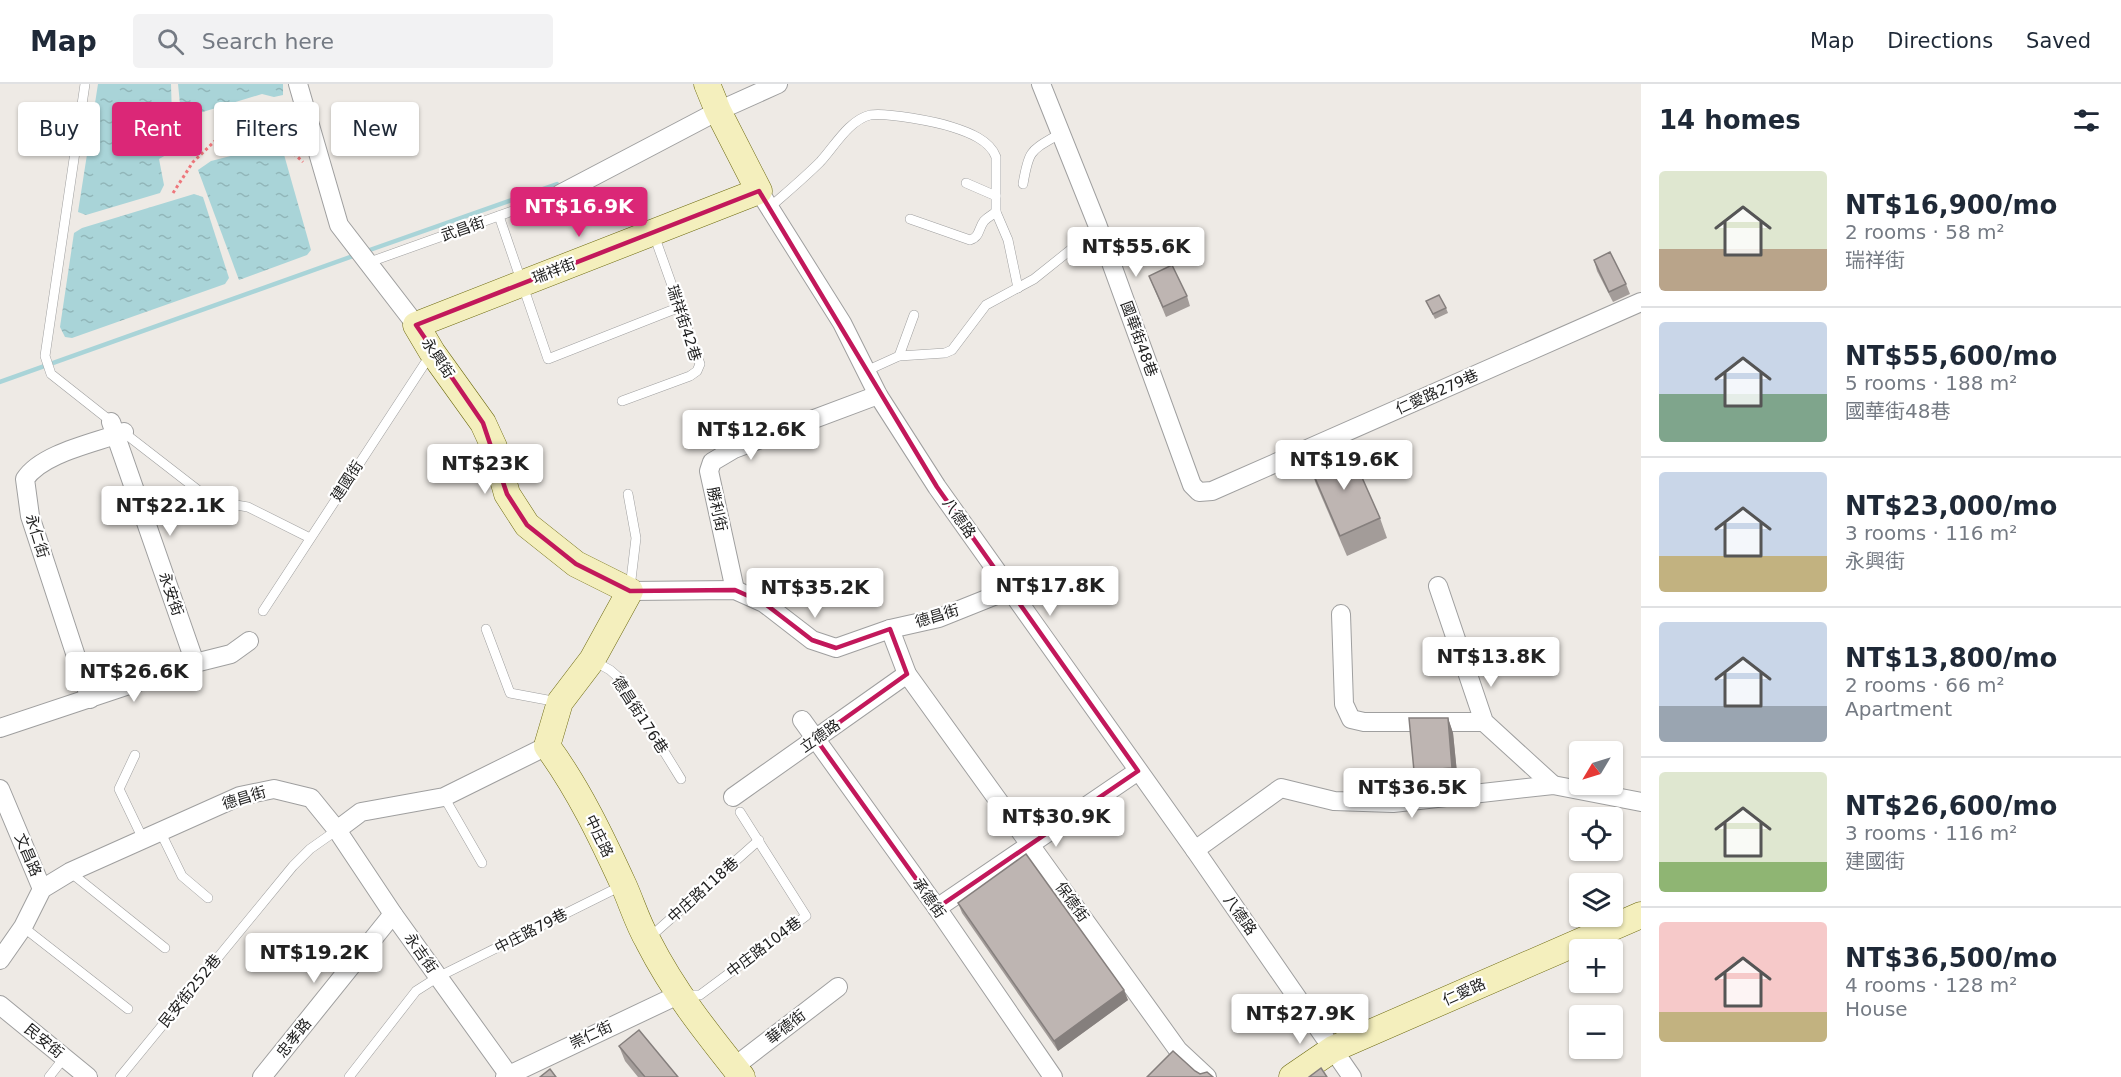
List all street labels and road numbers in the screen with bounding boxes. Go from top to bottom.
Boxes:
street label: 武昌街 [439,213,487,245]
street label: 瑞祥街 [530,255,578,287]
street label: 瑞祥街42巷 [663,283,705,363]
street label: 國華街48巷 [1117,299,1161,379]
street label: 永興街 [418,334,458,382]
street label: 仁愛路279巷 [1393,366,1481,418]
street label: 建國街 [327,457,367,505]
street label: 勝利街 [704,485,730,533]
street label: 八德路 [939,494,979,542]
street label: 永仁街 [22,512,52,560]
street label: 永安街 [155,570,187,618]
street label: 德昌街 [913,601,961,631]
street label: 德昌街176巷 [608,673,672,757]
street label: 立德路 [796,716,844,756]
street label: 德昌街 [220,783,268,813]
street label: 中庄路 [581,812,617,860]
street label: 文昌路 [11,831,45,879]
street label: 中庄路118巷 [664,854,742,926]
street label: 承德街 [909,874,949,922]
street label: 保德街 [1051,879,1093,925]
street label: 八德路 [1220,891,1260,939]
street label: 中庄路79巷 [492,905,570,957]
street label: 中庄路104巷 [723,913,805,981]
street label: 永吉街 [401,929,441,977]
street label: 民安街252巷 [155,951,225,1031]
street label: 仁愛路 [1440,975,1488,1009]
street label: 華德街 [763,1006,809,1048]
street label: 忠孝路 [273,1015,315,1061]
street label: 崇仁街 [567,1017,615,1053]
street label: 民安街 [21,1020,67,1062]

